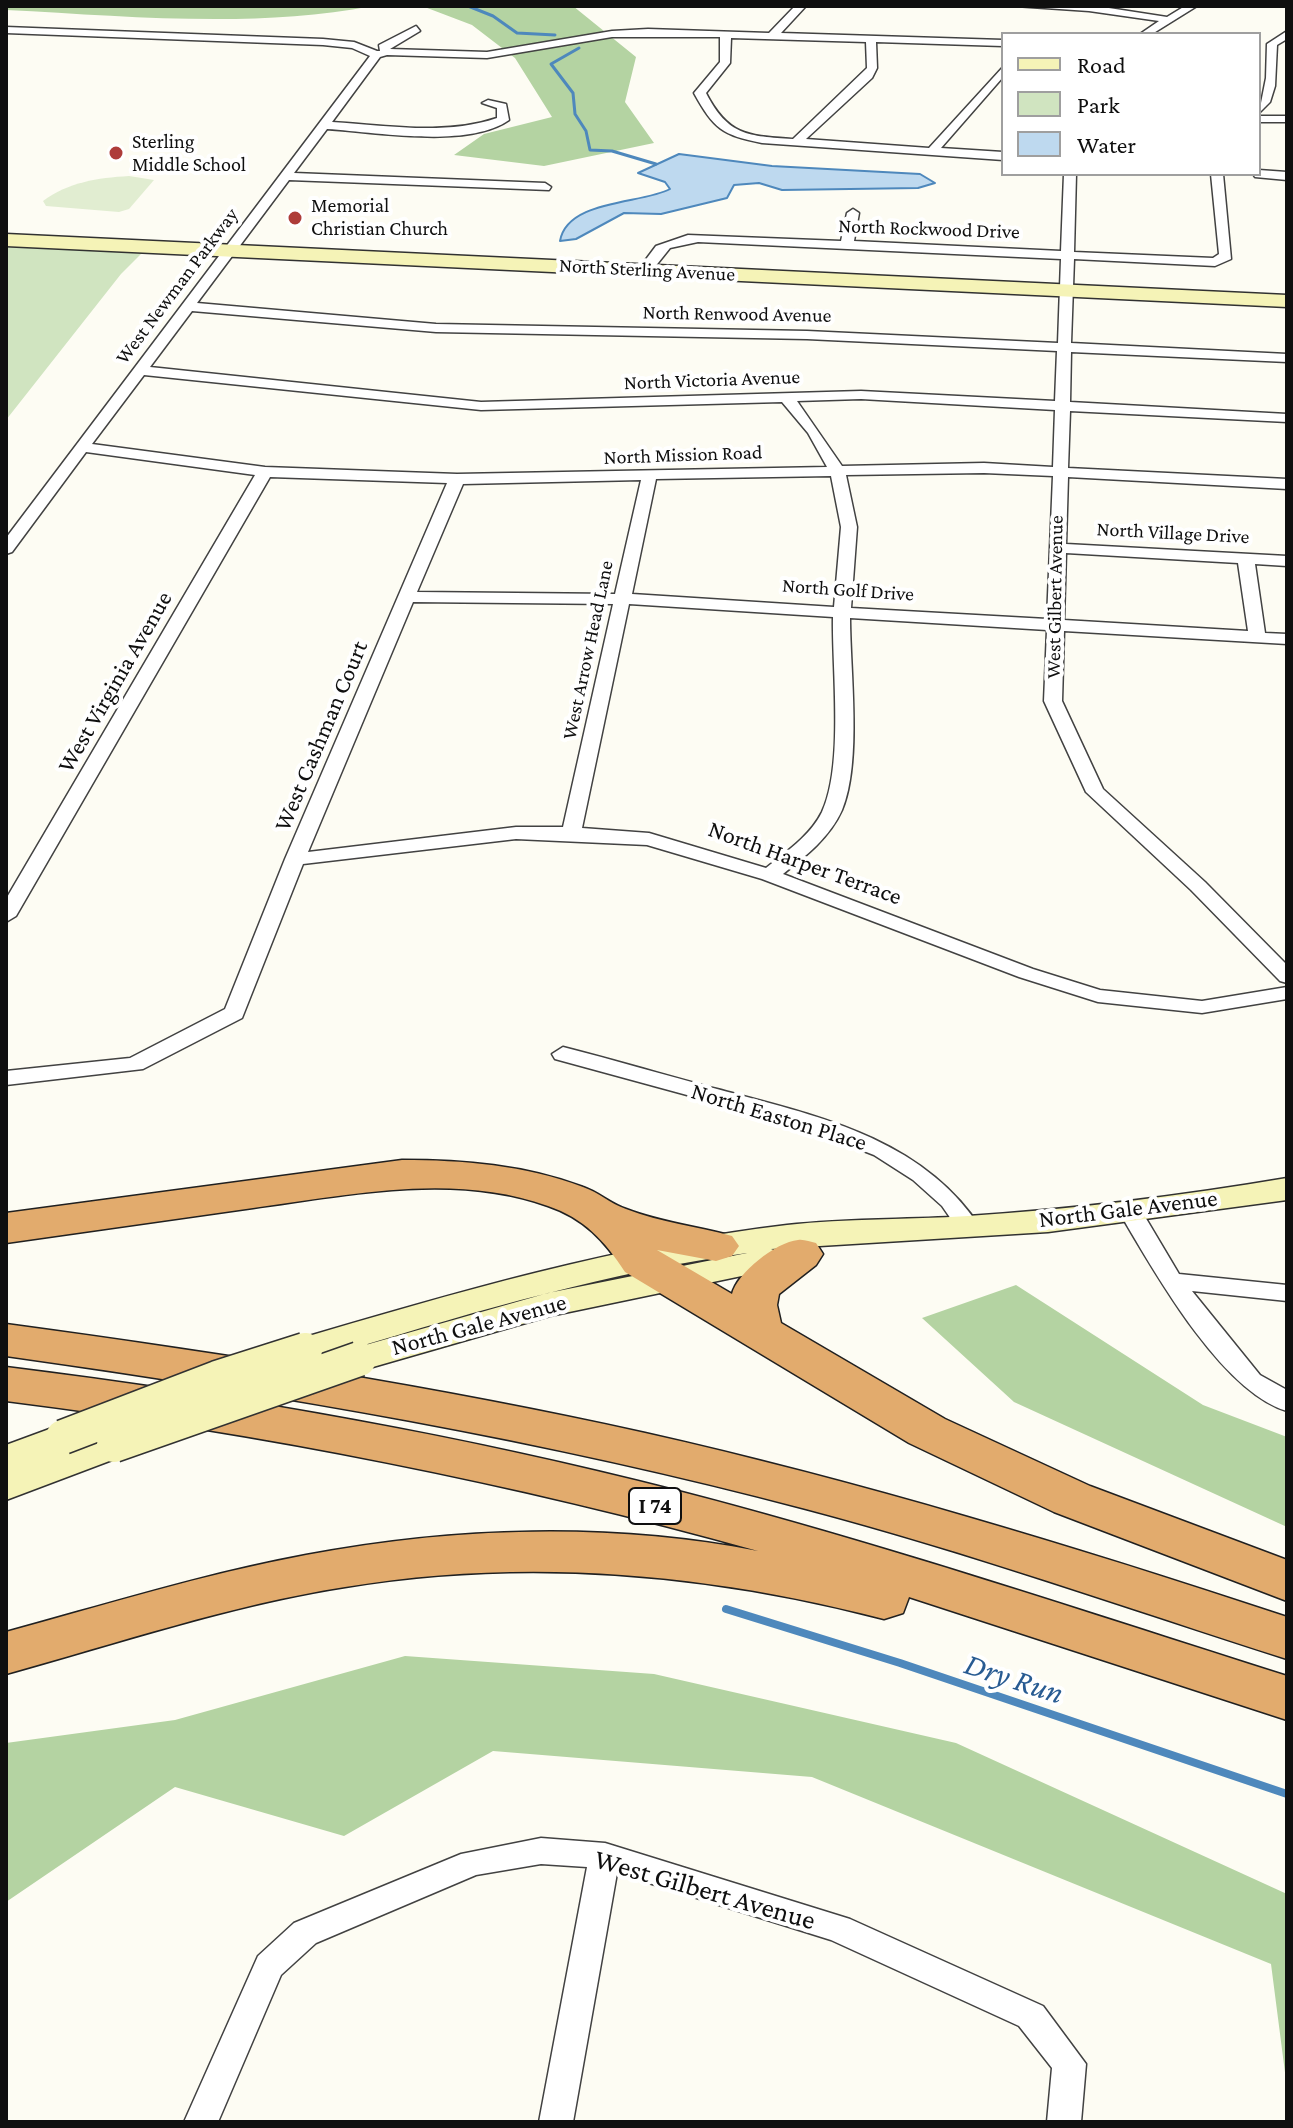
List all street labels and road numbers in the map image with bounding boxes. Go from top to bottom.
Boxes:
street label: West Newman Parkway [111,203,243,369]
street label: North Rockwood Drive [838,214,1020,244]
street label: North Sterling Avenue [558,253,736,287]
street label: North Renwood Avenue [642,300,832,328]
street label: North Victoria Avenue [623,365,801,395]
street label: North Mission Road [603,440,763,470]
street label: West Gilbert Avenue [1042,515,1068,679]
street label: North Village Drive [1096,517,1250,549]
street label: West Arrow Head Lane [557,558,619,742]
street label: North Golf Drive [781,573,915,607]
street label: West Virginia Avenue [51,586,179,778]
street label: West Cashman Court [268,637,374,835]
street label: North Harper Terrace [704,815,906,911]
street label: North Easton Place [688,1077,870,1157]
street label: North Gale Avenue [1037,1184,1219,1234]
street label: North Gale Avenue [388,1288,570,1362]
road number: I 74 [629,1488,681,1524]
street label: West Gilbert Avenue [591,1842,819,1938]

